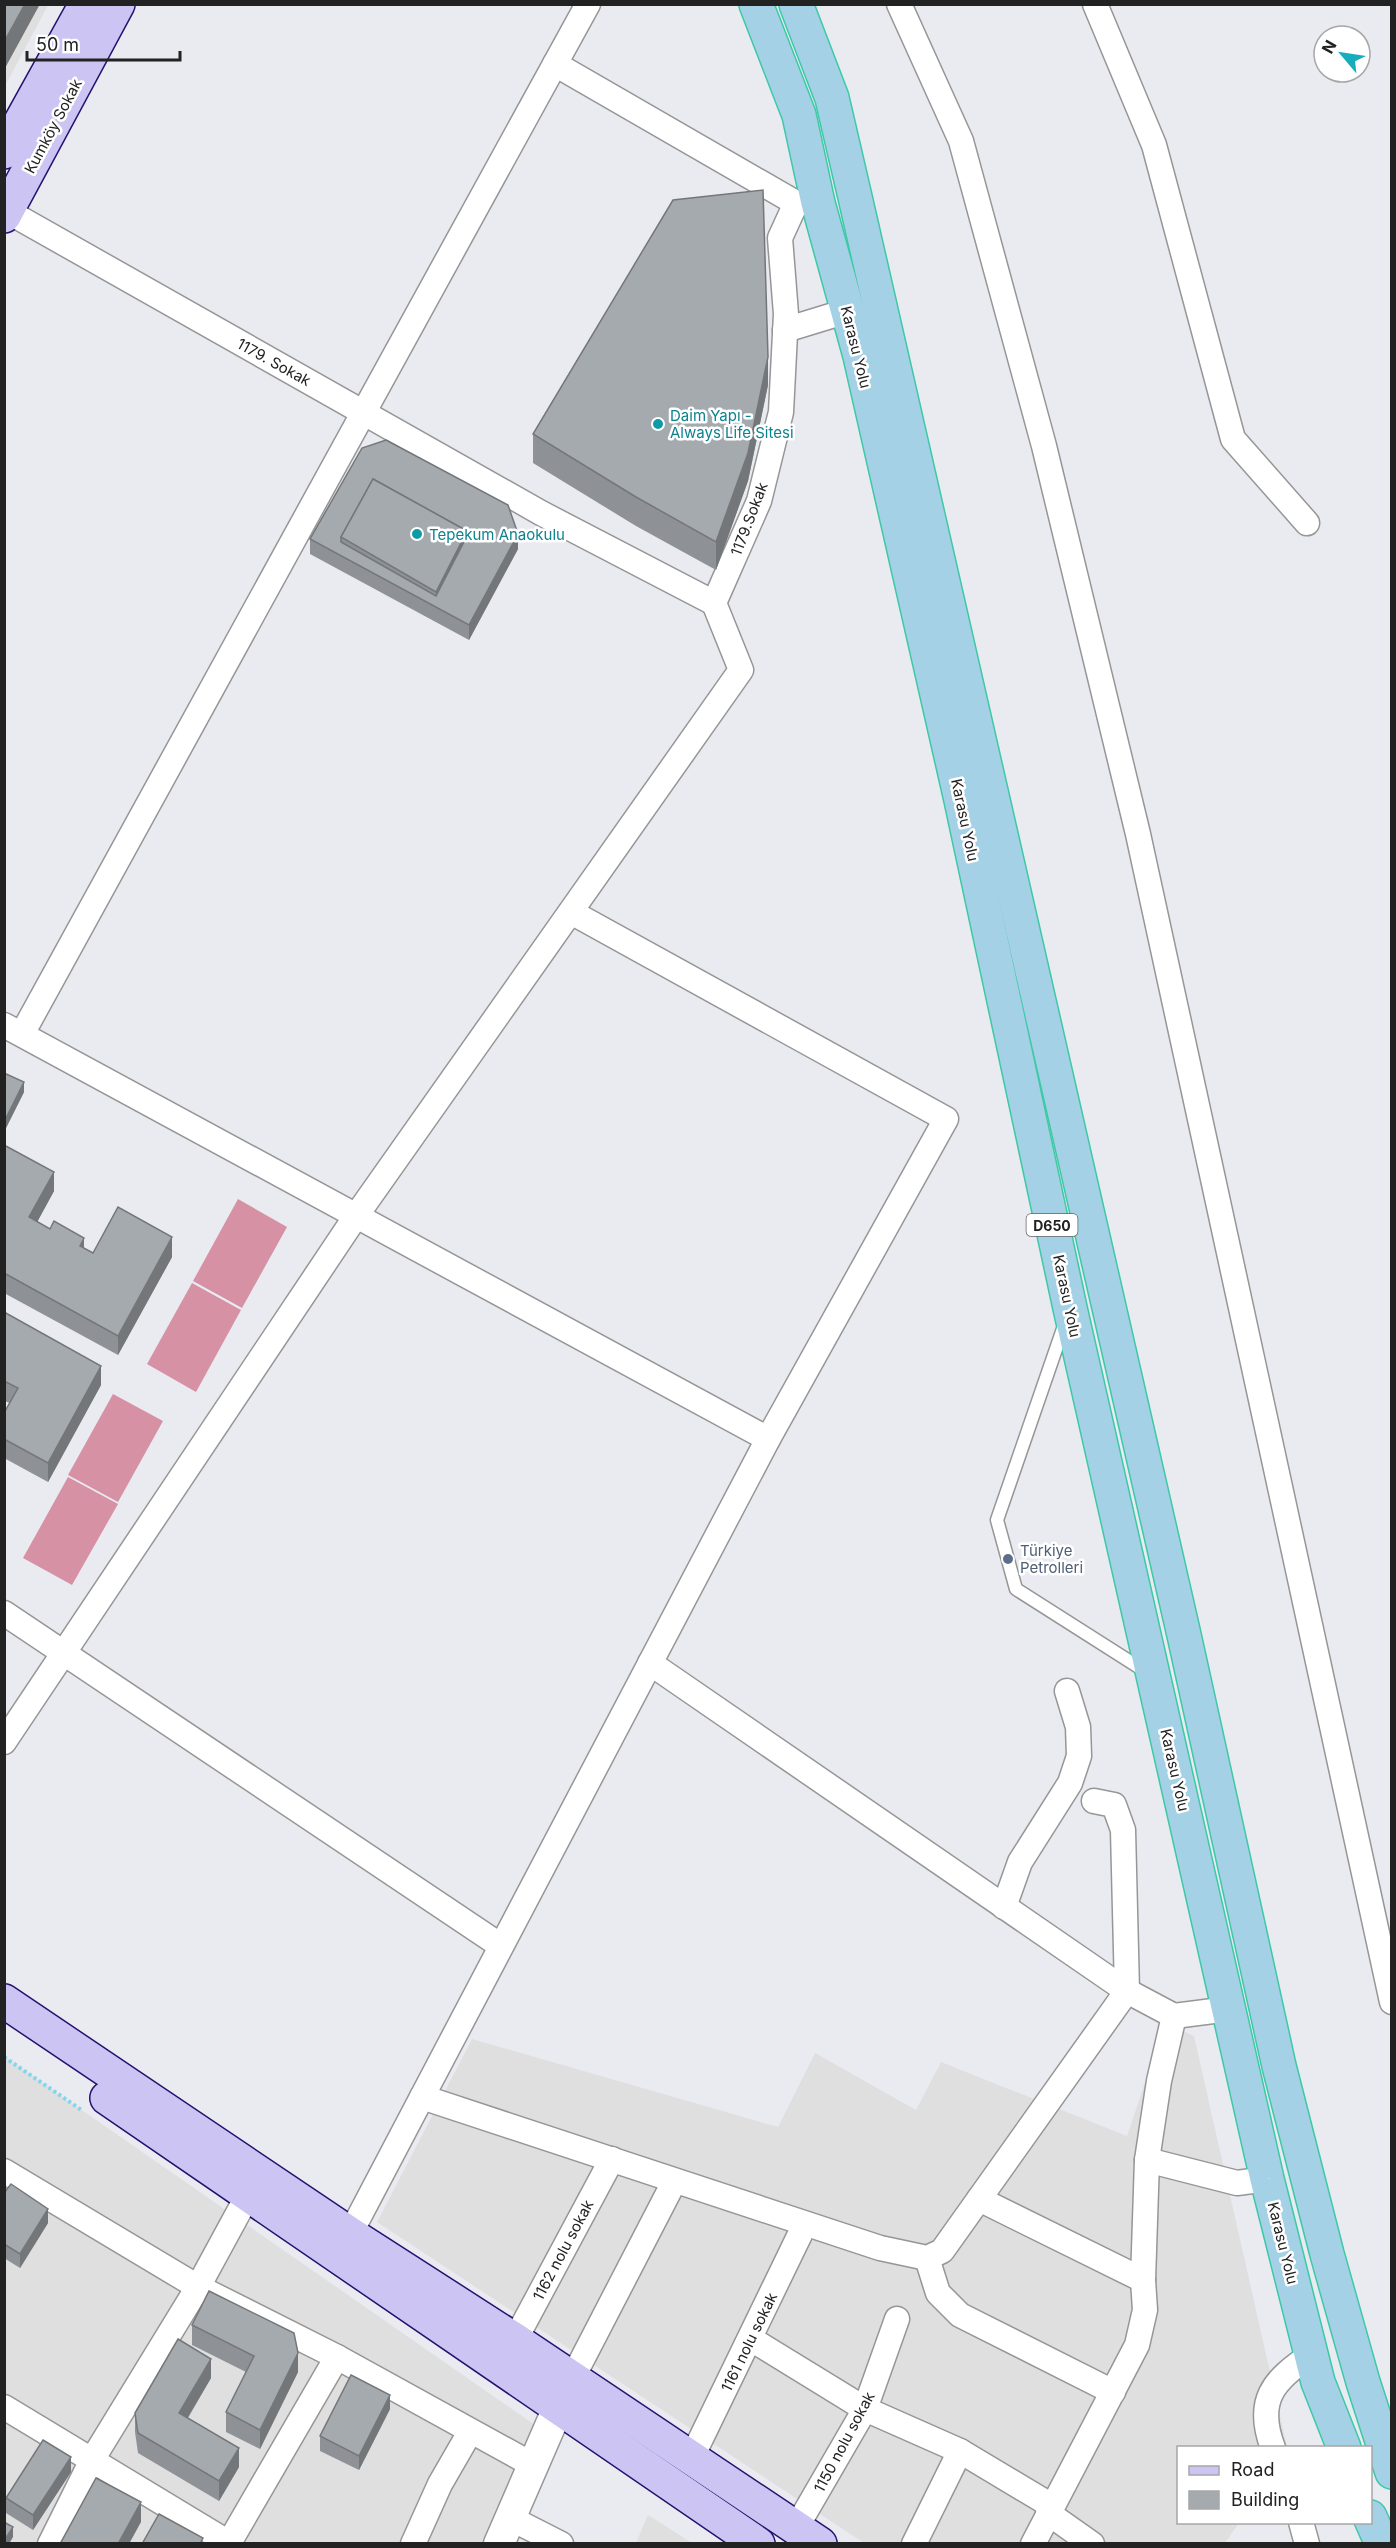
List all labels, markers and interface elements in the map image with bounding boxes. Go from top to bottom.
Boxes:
scale bar [27,24,180,62]
north arrow [1312,24,1372,84]
text: 50 m [36,34,79,55]
text: N [1317,37,1341,57]
street label: Kumköy Sokak [20,75,86,177]
street label: Karasu Yolu [837,304,875,390]
street label: 1179. Sokak [234,334,315,390]
place label: Daim Yapı - Always Life Sitesi [670,406,794,442]
marker: Daim Yapı - Always Life Sitesi [651,417,665,431]
street label: 1179.Sokak [726,479,772,558]
place label: Tepekum Anaokulu [429,525,565,544]
marker: Tepekum Anaokulu [410,527,424,541]
street label: Karasu Yolu [947,777,983,863]
road number: D650 [1026,1214,1078,1236]
street label: Karasu Yolu [1049,1253,1085,1339]
place label: Türkiye Petrolleri [1020,1541,1083,1577]
marker: Türkiye Petrolleri [1001,1552,1015,1566]
street label: Karasu Yolu [1156,1727,1194,1813]
street label: 1162 nolu sokak [528,2196,598,2304]
street label: Karasu Yolu [1264,2200,1302,2286]
street label: 1161 nolu sokak [717,2289,782,2395]
street label: 1150 nolu sokak [809,2388,879,2496]
legend [1177,2446,1372,2524]
text: Road [1231,2459,1274,2480]
text: Building [1231,2489,1299,2510]

